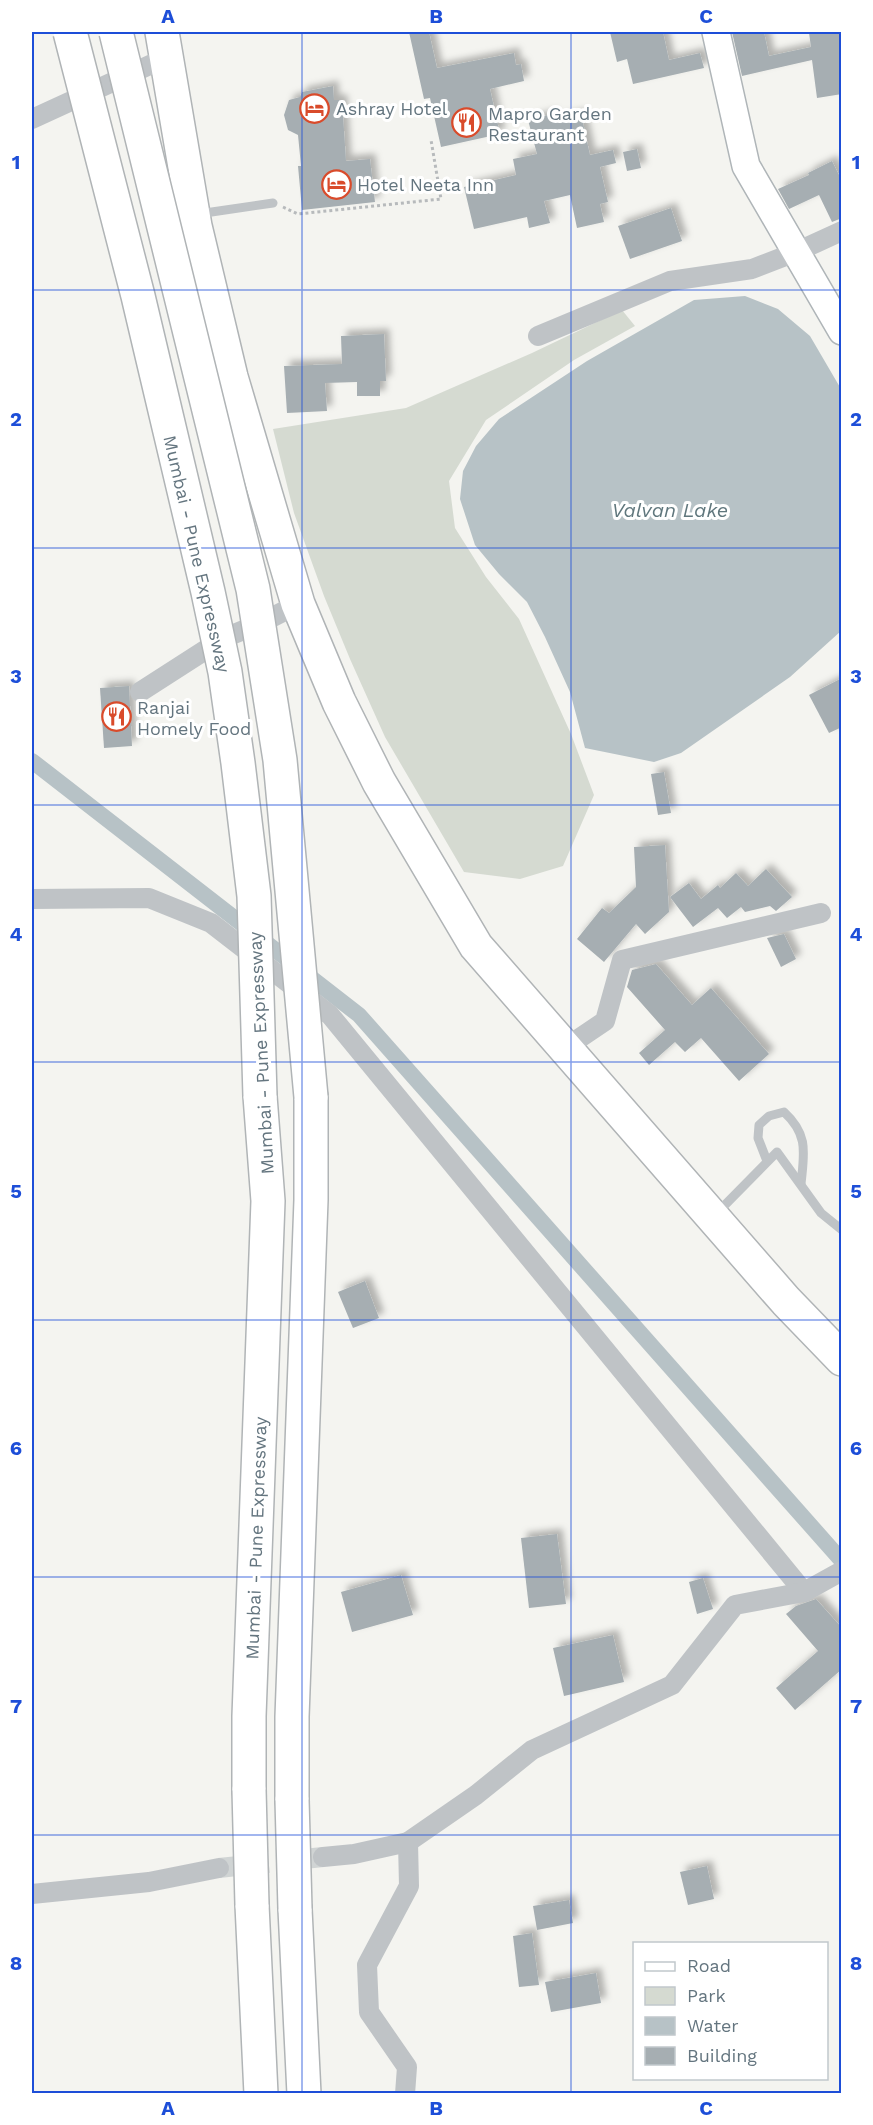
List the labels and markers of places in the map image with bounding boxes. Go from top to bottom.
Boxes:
hotel icon: Ashray Hotel [299,92,331,124]
place label: Ashray Hotel [336,98,448,119]
place label: Mapro Garden Restaurant [488,103,612,145]
restaurant icon: Mapro Garden Restaurant [451,107,483,139]
hotel icon: Hotel Neeta Inn [320,168,352,200]
place label: Hotel Neeta Inn [357,174,494,195]
place label: Ranjai Homely Food [137,697,251,739]
restaurant icon: Ranjai Homely Food [100,701,132,733]

